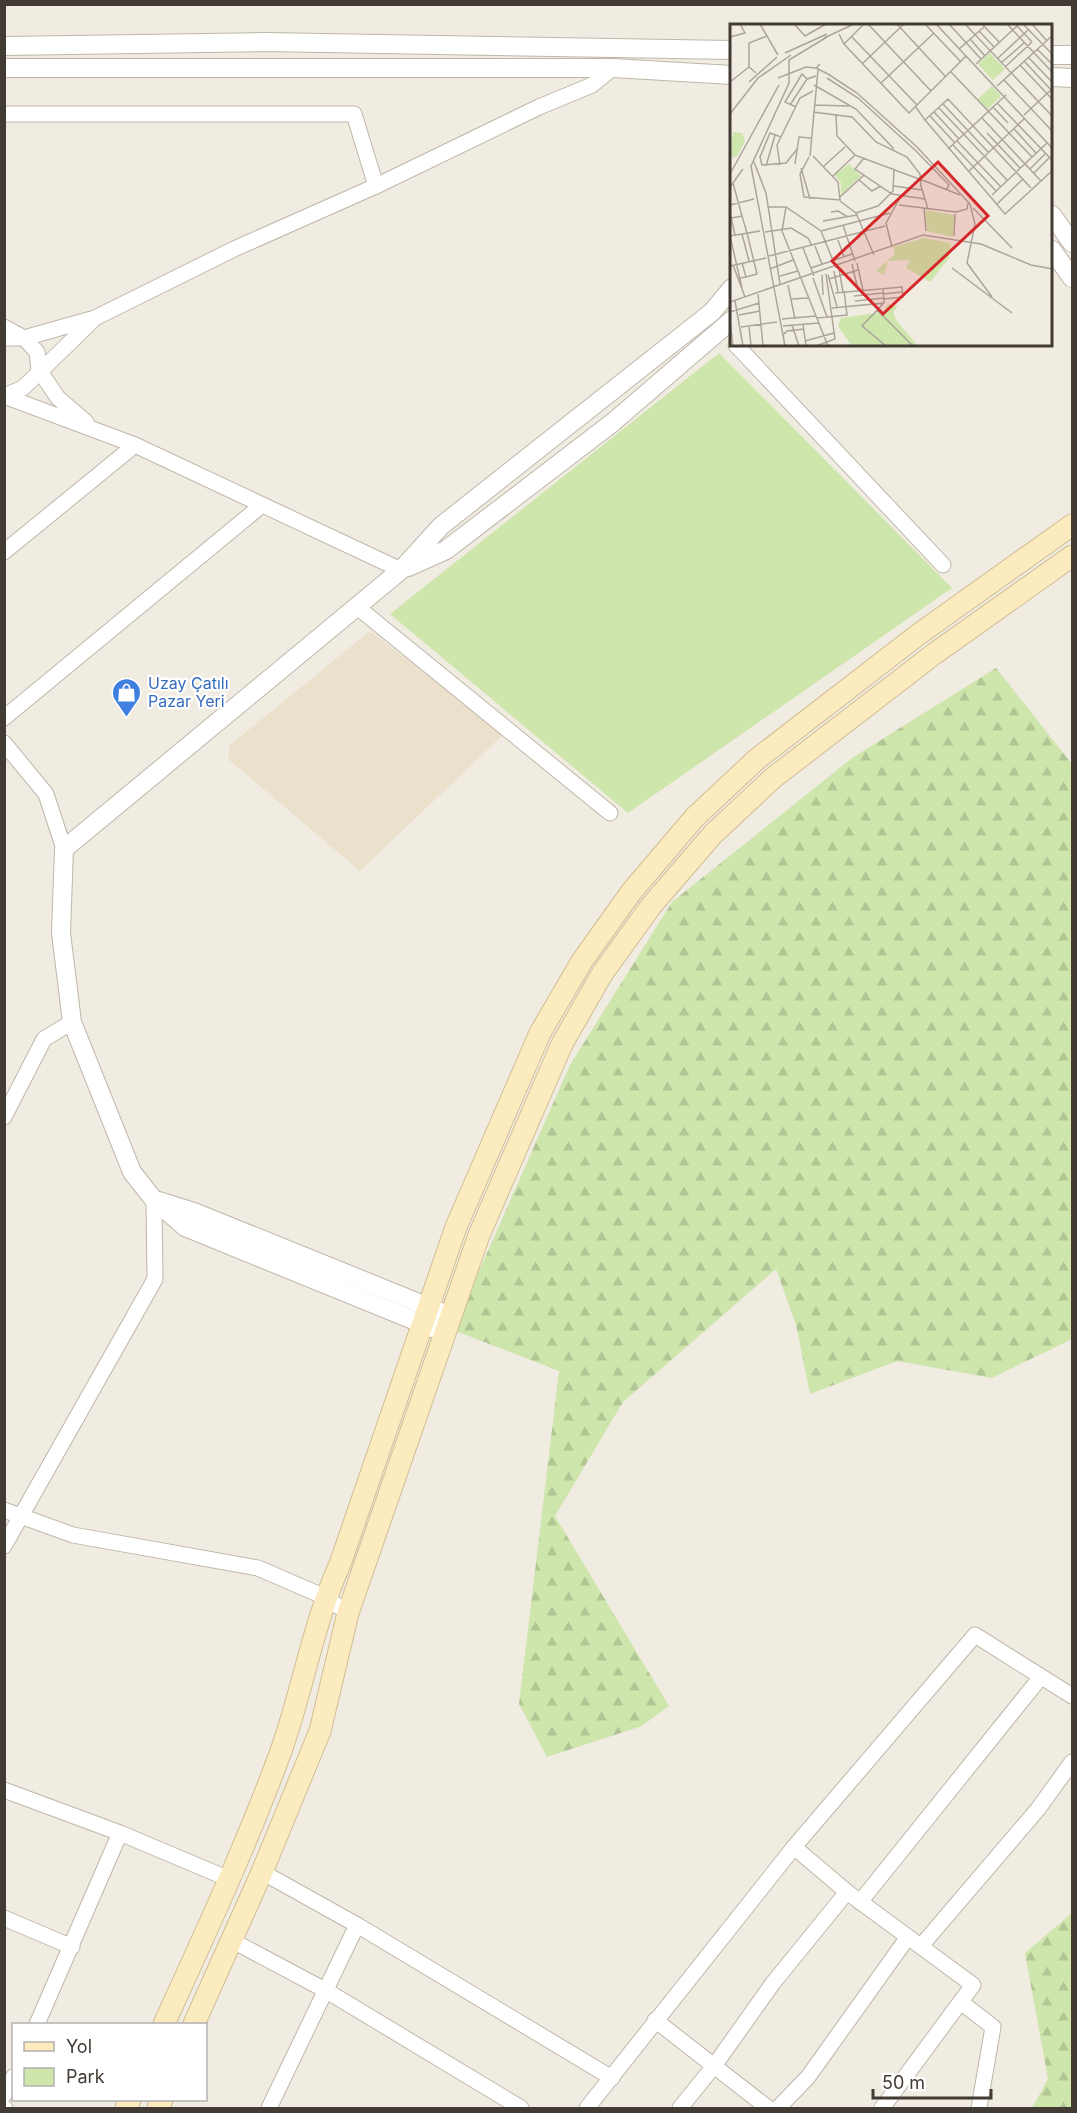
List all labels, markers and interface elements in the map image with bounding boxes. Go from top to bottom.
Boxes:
inset map [730,24,1053,346]
place label: Uzay Çatılı Pazar Yeri [148,673,229,711]
shop icon: Uzay Çatılı Pazar Yeri [111,676,143,718]
legend [12,2023,207,2101]
text: Yol [66,2036,92,2057]
scale bar [873,2062,992,2100]
text: Park [66,2066,105,2087]
text: 50 m [882,2072,925,2093]

